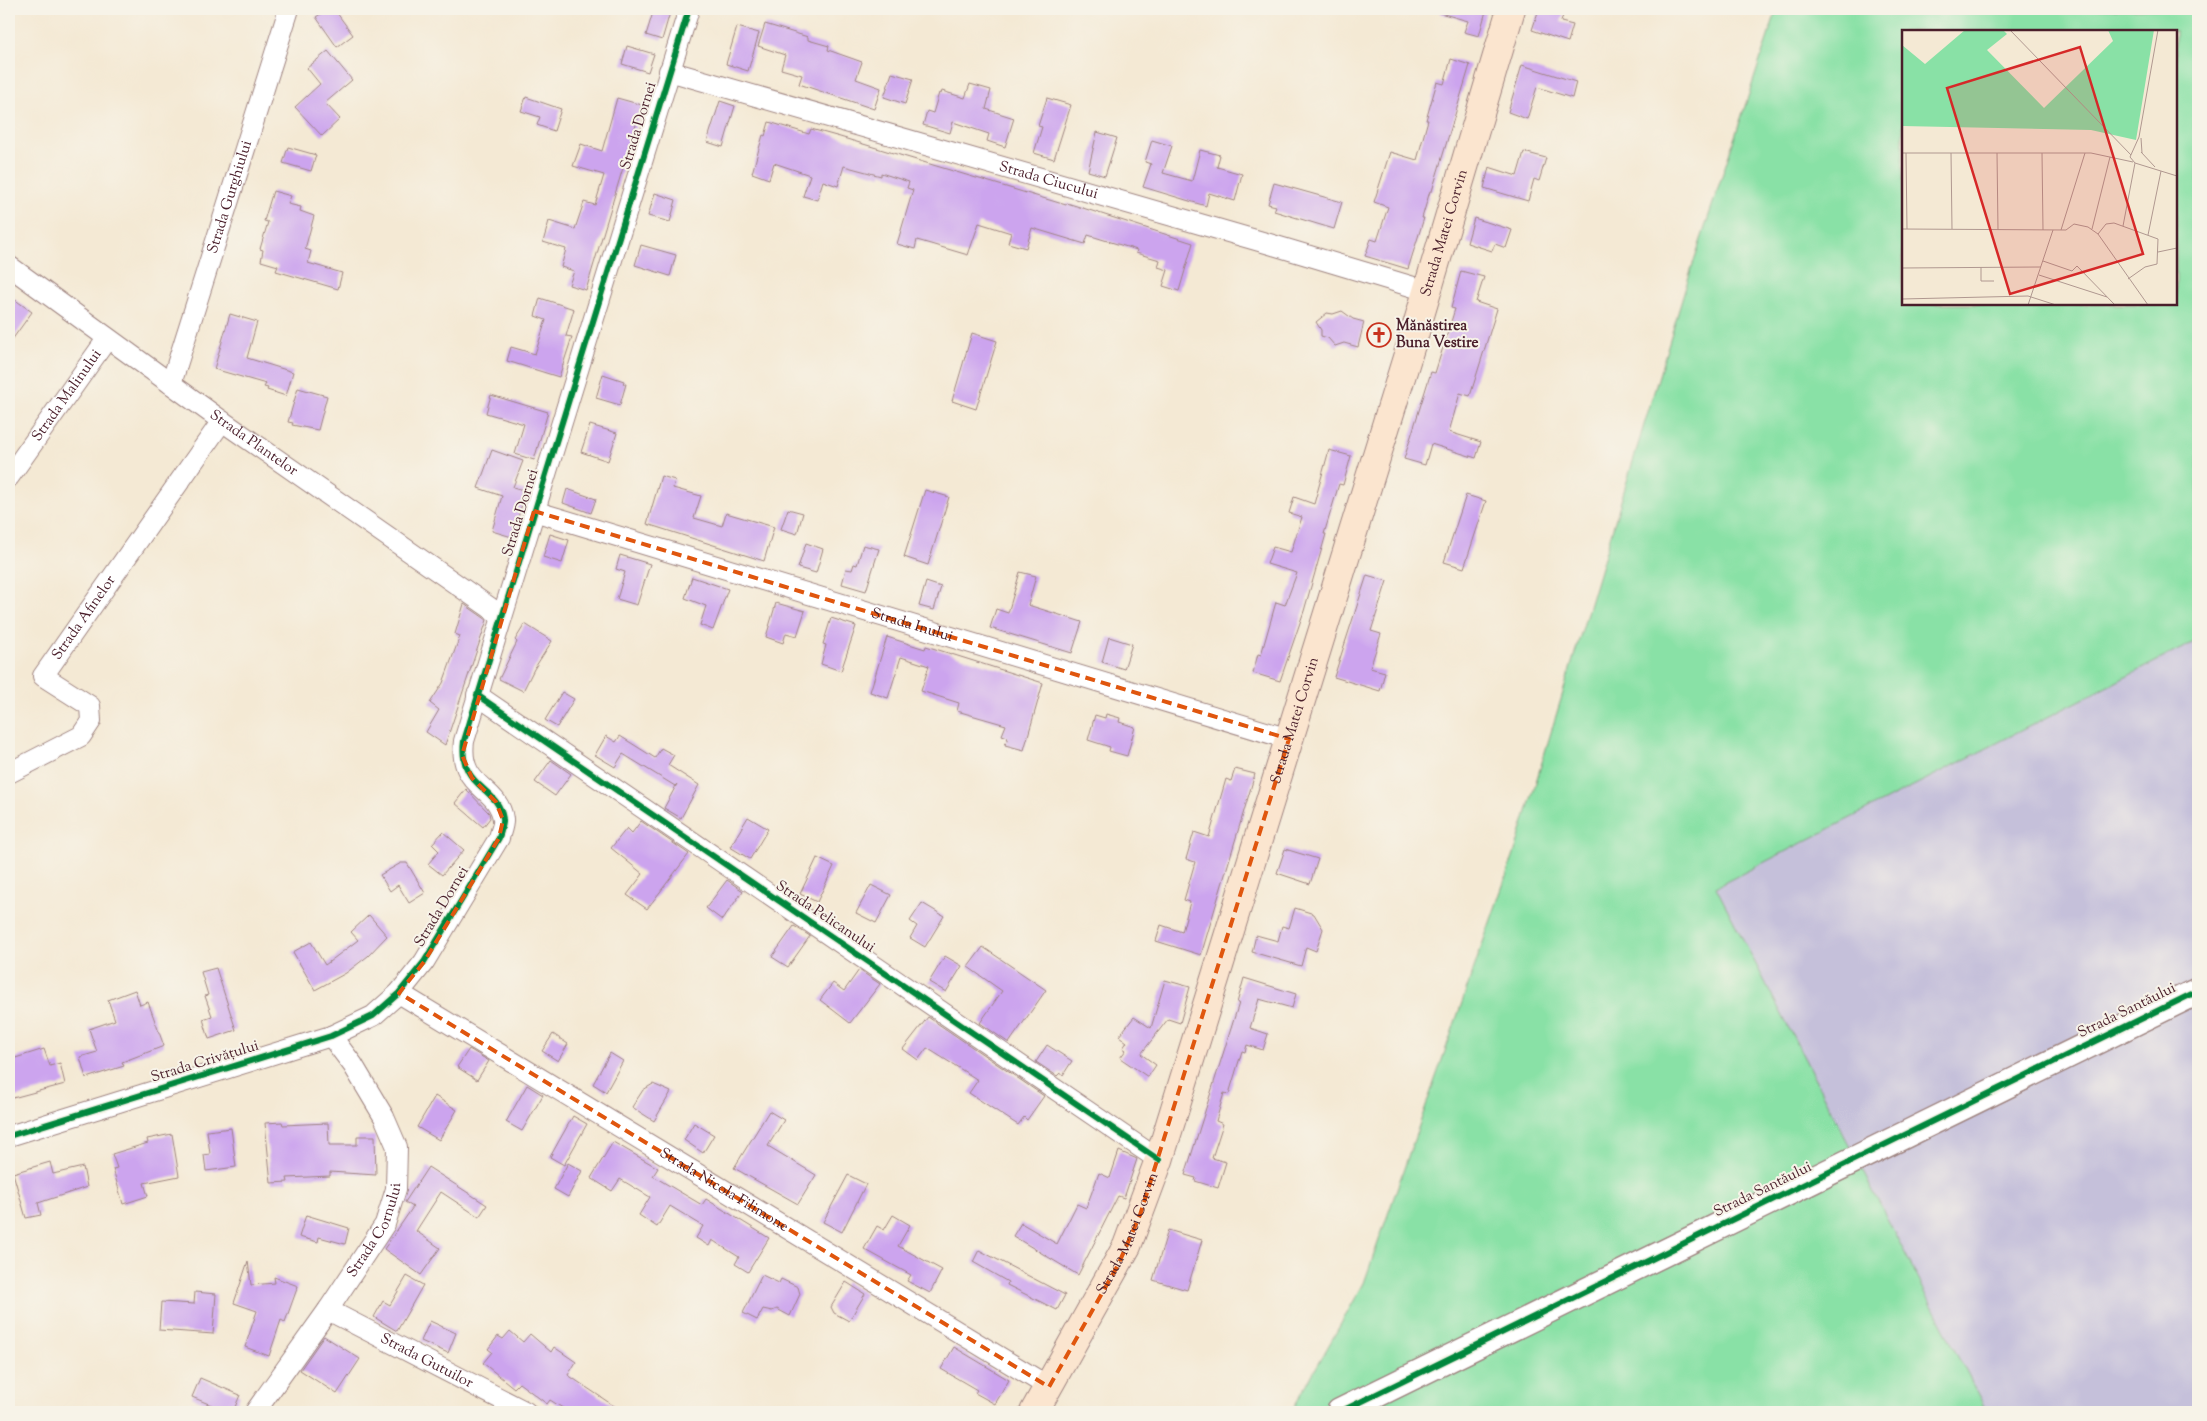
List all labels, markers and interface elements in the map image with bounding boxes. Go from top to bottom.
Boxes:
inset map [1902,30,2177,305]
street label: Strada Dornei [616,80,662,172]
street label: Strada Gurghiului [202,138,257,256]
street label: Strada Ciucului [997,156,1101,205]
street label: Strada Matei Corvin [1416,167,1473,299]
place label: Mănăstirea Buna Vestire [1396,316,1479,354]
church icon: Mănăstirea Buna Vestire [1366,322,1392,348]
street label: Strada Malinului [27,345,107,446]
street label: Strada Plantelor [205,405,302,481]
street label: Strada Dornei [498,467,544,559]
street label: Strada Afinelor [47,571,121,664]
street label: Strada Inului [869,603,956,647]
street label: Strada Matei Corvin [1265,654,1324,787]
street label: Strada Dornei [410,863,474,951]
street label: Strada Pelicanului [771,876,879,958]
street label: Strada Santăului [2074,978,2180,1044]
street label: Strada Crivățului [148,1036,262,1088]
street label: Strada Nicola Filimone [655,1143,792,1237]
street label: Strada Santăului [1710,1157,1816,1223]
street label: Strada Matei Corvin [1091,1169,1164,1298]
street label: Strada Cornului [342,1183,407,1282]
street label: Strada Gutuilor [377,1328,477,1394]

